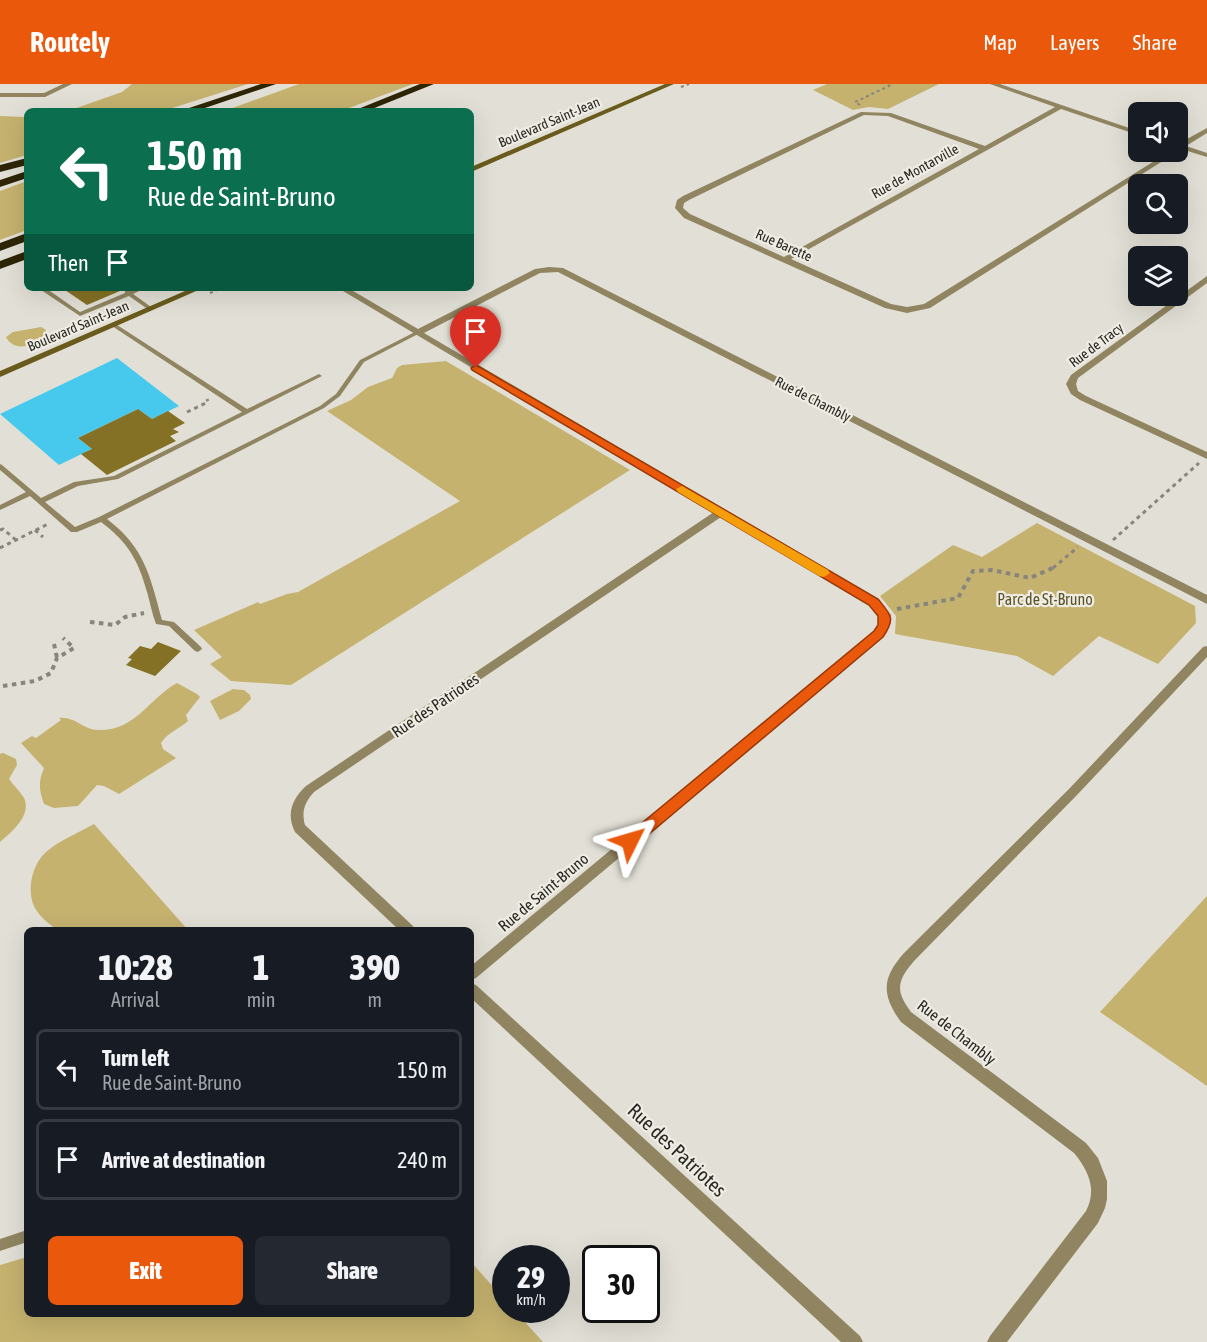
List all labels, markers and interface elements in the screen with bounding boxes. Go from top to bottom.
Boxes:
text: Routely [30,26,110,58]
text: Map [983,30,1017,54]
text: Layers [1050,30,1100,54]
text: Share [1133,30,1177,54]
street label: Boulevard Saint-Jean [496,93,602,151]
map controls [1128,102,1188,306]
button: sound [1128,102,1188,162]
text: 150 m [147,131,242,179]
icon: left [48,132,126,210]
street label: Rue de Montarville [869,140,961,202]
button: search [1128,174,1188,234]
text: Rue de Saint-Bruno [147,181,336,212]
street label: Rue Barette [753,225,815,265]
icon: arrive [101,246,134,279]
button: layers [1128,246,1188,306]
text: Then [48,250,89,276]
street label: Boulevard Saint-Jean [25,297,131,355]
pin [450,306,501,368]
icon: arrive [459,315,492,348]
street label: Rue de Tracy [1066,319,1126,371]
street label: Rue de Chambly [773,373,854,425]
park label: Parc de St-Bruno [997,590,1093,608]
street label: Rue des Patriotes [388,669,482,741]
position arrow [598,809,662,873]
street label: Rue de Saint-Bruno [494,849,592,935]
text: 10:28 [98,946,173,988]
text: 1 [253,946,269,988]
text: 390 [349,946,400,988]
text: Arrival [111,988,160,1011]
text: min [247,988,275,1011]
text: m [367,988,382,1011]
street label: Rue de Chambly [914,996,1000,1069]
text: Turn left [102,1045,169,1071]
icon: left [51,1053,84,1086]
text: 150 m [397,1057,447,1083]
text: Rue de Saint-Bruno [102,1071,242,1094]
street label: Rue des Patriotes [623,1098,731,1201]
icon: arrive [51,1143,84,1176]
text: Arrive at destination [102,1147,265,1173]
text: 240 m [397,1147,447,1173]
button: Exit [48,1236,243,1305]
button: Share [255,1236,450,1305]
speed limit sign: 30 [582,1245,660,1323]
text: 29 [517,1260,545,1294]
text: km/h [516,1291,546,1308]

